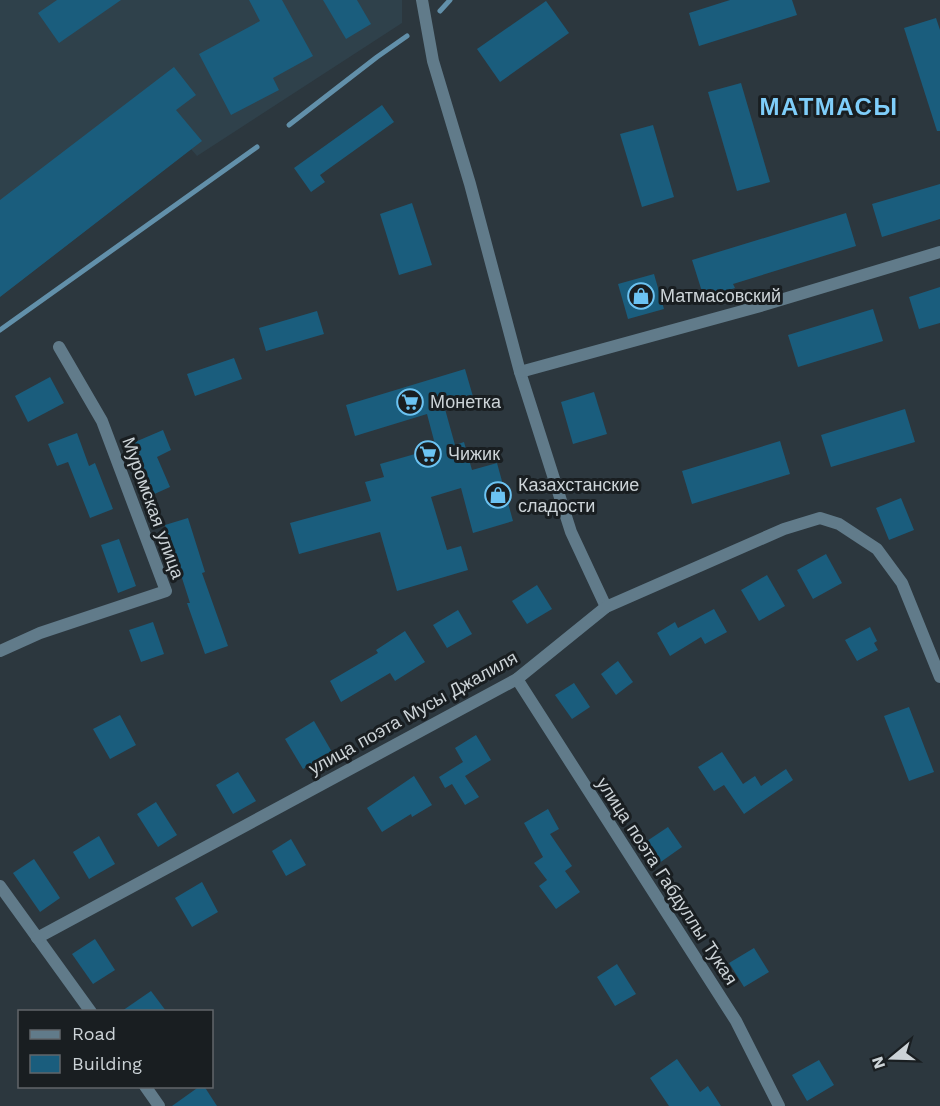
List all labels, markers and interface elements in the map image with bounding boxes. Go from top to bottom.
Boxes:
district label: МАТМАСЫ [760,93,898,121]
shop icon: Матмасовский [626,281,656,311]
place label: Матмасовский [660,285,781,306]
supermarket icon: Монетка [395,387,425,417]
place label: Монетка [430,391,502,412]
street label: Муромская улица [118,434,189,582]
supermarket icon: Чижик [413,439,443,469]
place label: Чижик [448,443,500,464]
place label: Казахстанские сладости [518,474,639,516]
shop icon: Казахстанские сладости [483,480,513,510]
street label: улица поэта Мусы Джалиля [305,646,521,779]
street label: улица поэта Габдуллы Тукая [592,773,742,988]
legend [18,1010,213,1088]
text: Road [72,1023,116,1044]
north arrow [862,1028,922,1088]
text: Building [72,1053,142,1074]
text: N [867,1054,889,1071]

